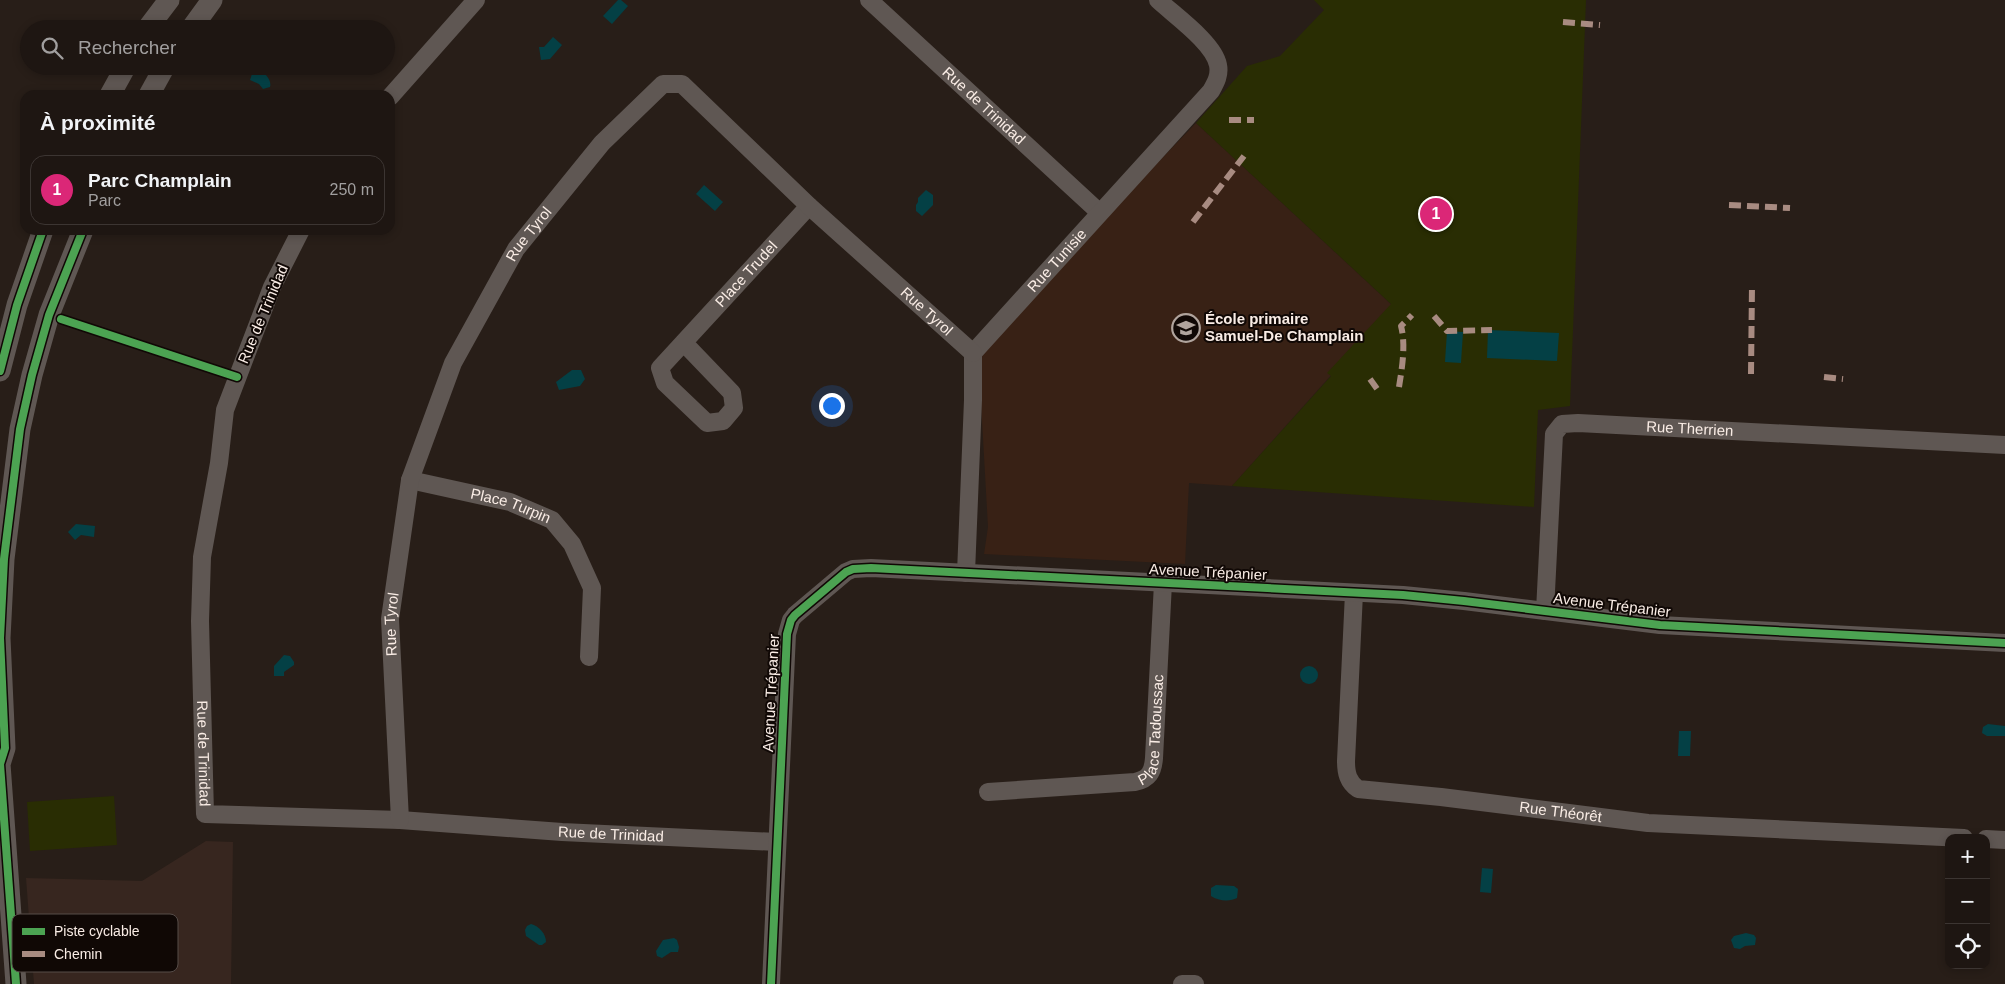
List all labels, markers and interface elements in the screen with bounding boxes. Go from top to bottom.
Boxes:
search box [20,20,395,75]
icon: search [38,34,66,62]
text: Rechercher [78,37,176,58]
street label: Rue de Trinidad [939,63,1029,148]
text: À proximité [40,111,156,134]
text: Parc Champlain [88,170,232,191]
text: 1 [53,181,61,198]
text: 250 m [330,181,374,198]
text: Parc [88,192,121,209]
pin: 1 [1420,195,1452,233]
street label: Rue Tyrol [502,203,555,264]
street label: Rue Tunisie [1024,225,1090,295]
street label: Place Trudel [712,237,781,310]
street label: Rue de Trinidad [234,262,291,366]
street label: Rue Tyrol [897,283,956,339]
place label: École primaire Samuel-De Champlain [1205,310,1363,344]
school or university icon: École primaire Samuel-De Champlain [1171,313,1201,343]
your location [819,393,845,419]
street label: Rue Therrien [1646,418,1734,439]
street label: Place Turpin [469,485,553,526]
street label: Avenue Trépanier [1149,560,1267,583]
street label: Avenue Trépanier [1552,589,1672,620]
street label: Rue Tyrol [381,591,402,657]
street label: Avenue Trépanier [759,634,782,752]
street label: Place Tadoussac [1135,674,1166,788]
street label: Rue de Trinidad [194,700,214,807]
street label: Rue Théorêt [1518,798,1604,825]
street label: Rue de Trinidad [558,823,664,845]
map controls [1945,834,1990,969]
button: + [1945,834,1990,879]
button: − [1945,879,1990,924]
legend [12,914,178,972]
text: Piste cyclable [54,923,140,939]
button: locate [1945,924,1990,969]
text: Chemin [54,946,102,962]

